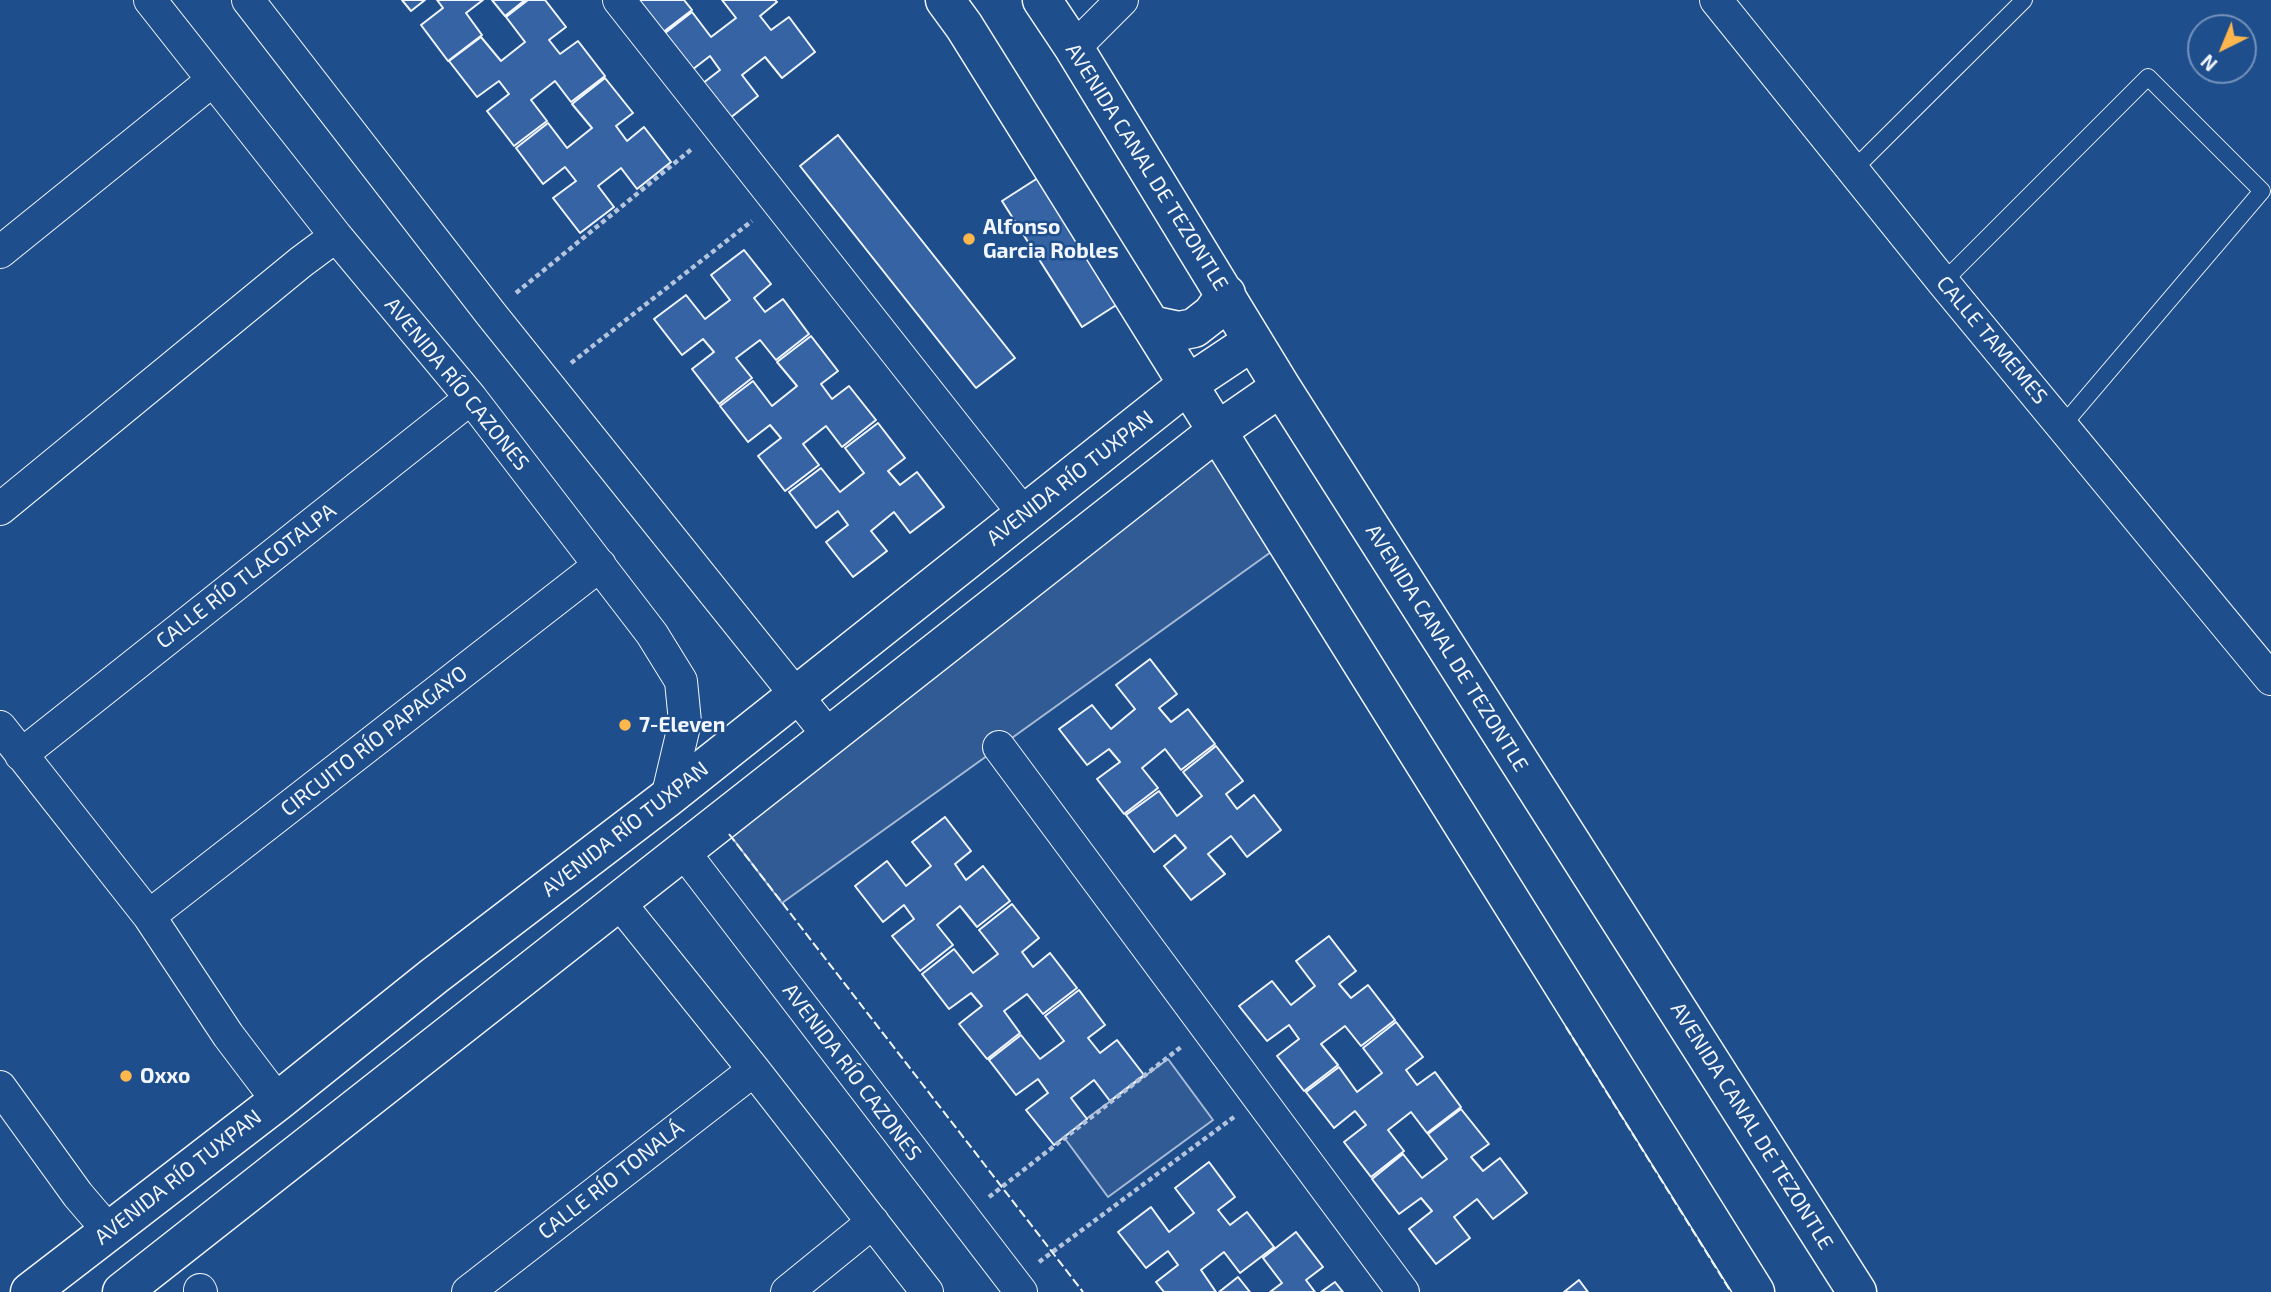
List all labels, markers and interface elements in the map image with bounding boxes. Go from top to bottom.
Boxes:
north arrow [2187,14,2257,84]
street label: AVENIDA CANAL DE TEZONTLE [1060,39,1234,295]
text: N [2196,50,2222,76]
place label: Alfonso Garcia Robles [983,214,1119,264]
marker: Alfonso Garcia Robles [961,231,977,247]
street label: CALLE TAMEMES [1931,271,2053,409]
street label: AVENIDA RÍO CAZONES [380,292,534,476]
street label: AVENIDA RÍO TUXPAN [982,405,1158,551]
street label: CALLE RÍO TLACOTALPA [151,498,341,654]
street label: AVENIDA CANAL DE TEZONTLE [1360,520,1534,776]
street label: CIRCUITO RÍO PAPAGAYO [276,660,472,822]
place label: 7-Eleven [639,712,725,738]
marker: 7-Eleven [617,717,633,733]
street label: AVENIDA RÍO TUXPAN [537,756,713,902]
street label: AVENIDA RÍO CAZONES [777,978,927,1166]
street label: AVENIDA CANAL DE TEZONTLE [1665,998,1839,1254]
place label: Oxxo [140,1063,190,1089]
marker: Oxxo [118,1068,134,1084]
street label: AVENIDA RÍO TUXPAN [90,1104,266,1250]
street label: CALLE RÍO TONALÁ [533,1115,689,1245]

